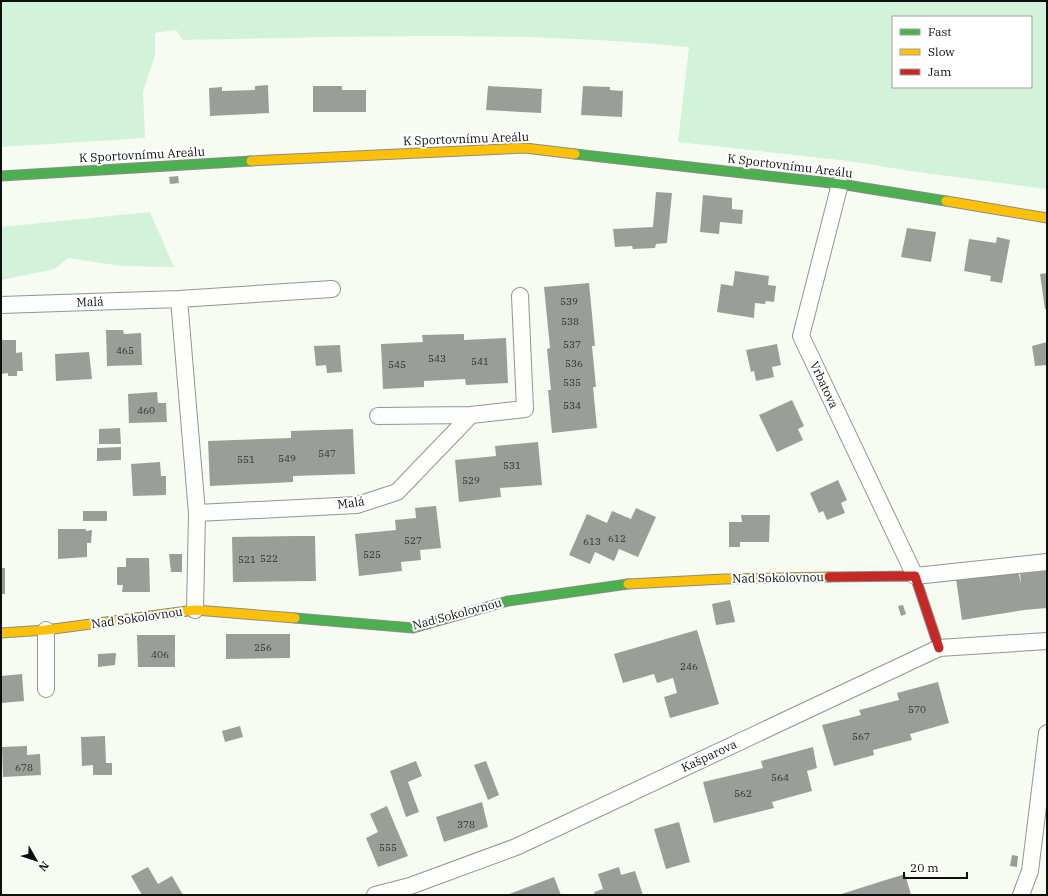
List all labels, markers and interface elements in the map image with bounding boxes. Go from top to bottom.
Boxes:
legend [892,16,1032,88]
text: Fast [928,24,952,39]
text: Slow [928,44,955,59]
text: Jam [928,64,952,79]
street label: K Sportovnímu Areálu [403,129,530,148]
street label: K Sportovnímu Areálu [79,144,206,165]
street label: K Sportovnímu Areálu [727,150,854,181]
street label: Malá [76,294,104,309]
house number: 539 [560,295,578,308]
house number: 538 [561,315,579,328]
house number: 537 [563,338,581,351]
house number: 465 [116,344,134,357]
house number: 543 [428,352,446,365]
house number: 541 [471,355,489,368]
house number: 536 [565,357,583,370]
house number: 545 [388,358,406,371]
street label: Vrbatova [807,359,842,411]
house number: 535 [563,376,581,389]
house number: 534 [563,399,581,412]
house number: 460 [137,404,155,417]
house number: 547 [318,447,336,460]
house number: 549 [278,452,296,465]
house number: 551 [237,453,255,466]
house number: 531 [503,459,521,472]
house number: 529 [462,474,480,487]
street label: Malá [336,493,366,512]
house number: 612 [608,532,626,545]
house number: 527 [404,534,422,547]
house number: 613 [583,535,601,548]
house number: 525 [363,548,381,561]
house number: 522 [260,552,278,565]
house number: 521 [238,553,256,566]
street label: Nad Sokolovnou [732,569,825,586]
street label: Nad Sokolovnou [411,594,504,633]
street label: Nad Sokolovnou [90,604,184,631]
house number: 256 [254,641,272,654]
house number: 406 [151,648,169,661]
house number: 246 [680,660,698,673]
house number: 570 [908,703,926,716]
house number: 567 [852,730,870,743]
street label: Kašparova [679,736,739,775]
house number: 678 [15,761,33,774]
house number: 564 [771,771,789,784]
house number: 562 [734,787,752,800]
house number: 378 [457,818,475,831]
north arrow [16,840,56,880]
house number: 555 [379,841,397,854]
scale bar [904,854,967,880]
text: N [35,859,52,874]
text: 20 m [910,860,939,875]

